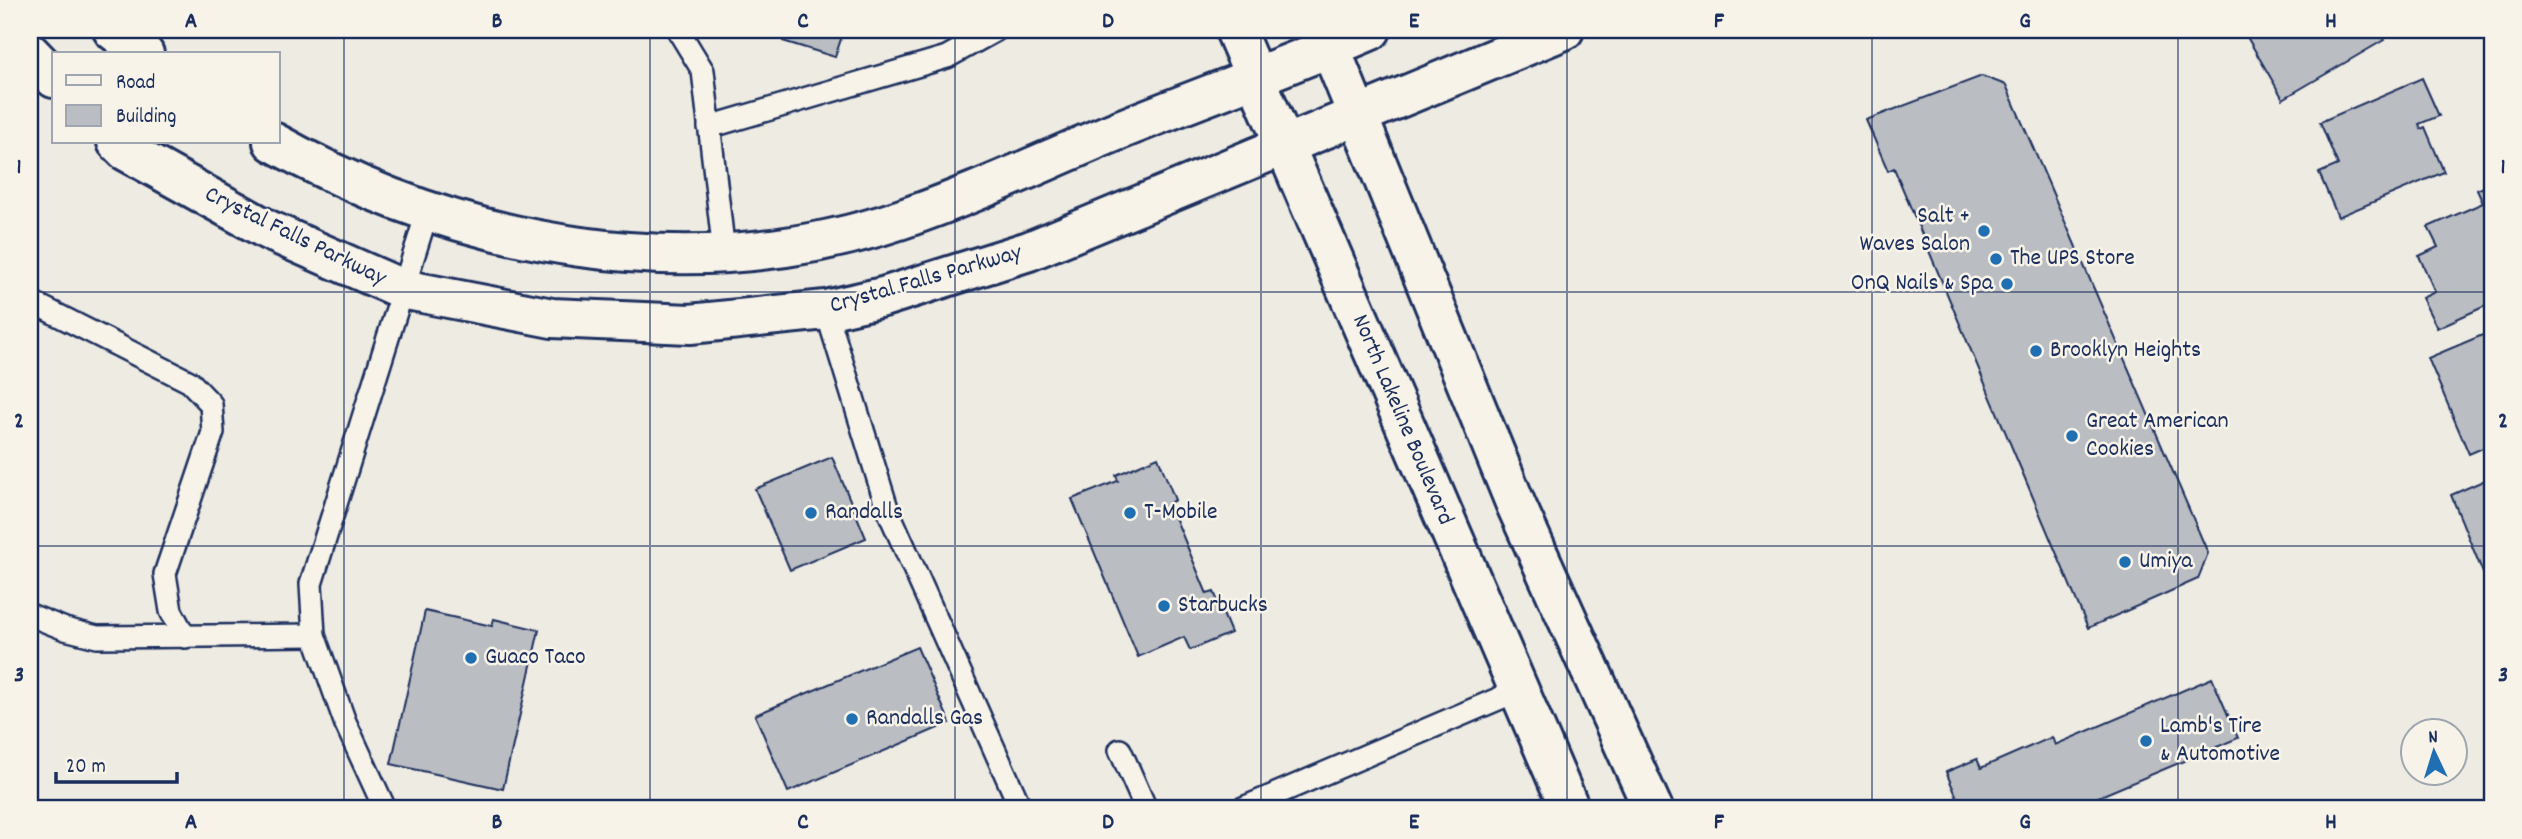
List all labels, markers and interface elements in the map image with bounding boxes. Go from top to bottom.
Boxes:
text: A [185,6,197,39]
text: B [492,6,503,39]
text: C [797,6,809,39]
text: D [1102,6,1114,39]
text: E [1409,6,1420,39]
text: F [1714,6,1725,39]
text: G [2019,6,2031,39]
text: H [2325,6,2337,39]
legend [52,52,280,144]
text: Road [116,69,155,99]
text: Building [116,103,176,133]
text: 1 [16,152,22,185]
text: 1 [2500,152,2506,185]
street label: Crystal Falls Parkway [198,178,393,296]
place label: Salt + Waves Salon [1859,200,1970,262]
marker: Salt + Waves Salon [1976,223,1992,239]
street label: Crystal Falls Parkway [826,236,1027,324]
place label: The UPS Store [2010,242,2135,276]
marker: The UPS Store [1988,251,2004,267]
place label: OnQ Nails & Spa [1851,267,1994,301]
marker: OnQ Nails & Spa [1999,276,2015,292]
street label: North Lakeline Boulevard [1342,310,1462,530]
place label: Brooklyn Heights [2050,334,2201,368]
marker: Brooklyn Heights [2028,343,2044,359]
place label: Great American Cookies [2086,405,2229,467]
text: 2 [14,406,24,439]
text: 2 [2498,406,2508,439]
marker: Great American Cookies [2064,428,2080,444]
place label: Randalls [825,496,903,530]
place label: T-Mobile [1144,496,1218,530]
marker: Randalls [803,505,819,521]
marker: T-Mobile [1122,505,1138,521]
place label: Umiya [2139,545,2193,579]
marker: Umiya [2117,554,2133,570]
place label: Starbucks [1178,589,1268,623]
marker: Starbucks [1156,598,1172,614]
place label: Guaco Taco [485,641,586,675]
marker: Guaco Taco [463,650,479,666]
text: 3 [14,660,24,693]
text: 3 [2498,660,2508,693]
place label: Randalls Gas [866,702,983,736]
place label: Lamb's Tire & Automotive [2160,710,2280,772]
marker: Randalls Gas [844,711,860,727]
north arrow [2400,716,2470,786]
text: N [2427,725,2439,752]
marker: Lamb's Tire & Automotive [2138,733,2154,749]
scale bar [56,741,177,785]
text: 20 m [66,753,106,783]
text: A [185,807,197,839]
text: B [492,807,503,839]
text: C [797,807,809,839]
text: D [1102,807,1114,839]
text: E [1409,807,1420,839]
text: F [1714,807,1725,839]
text: G [2019,807,2031,839]
text: H [2325,807,2337,839]

